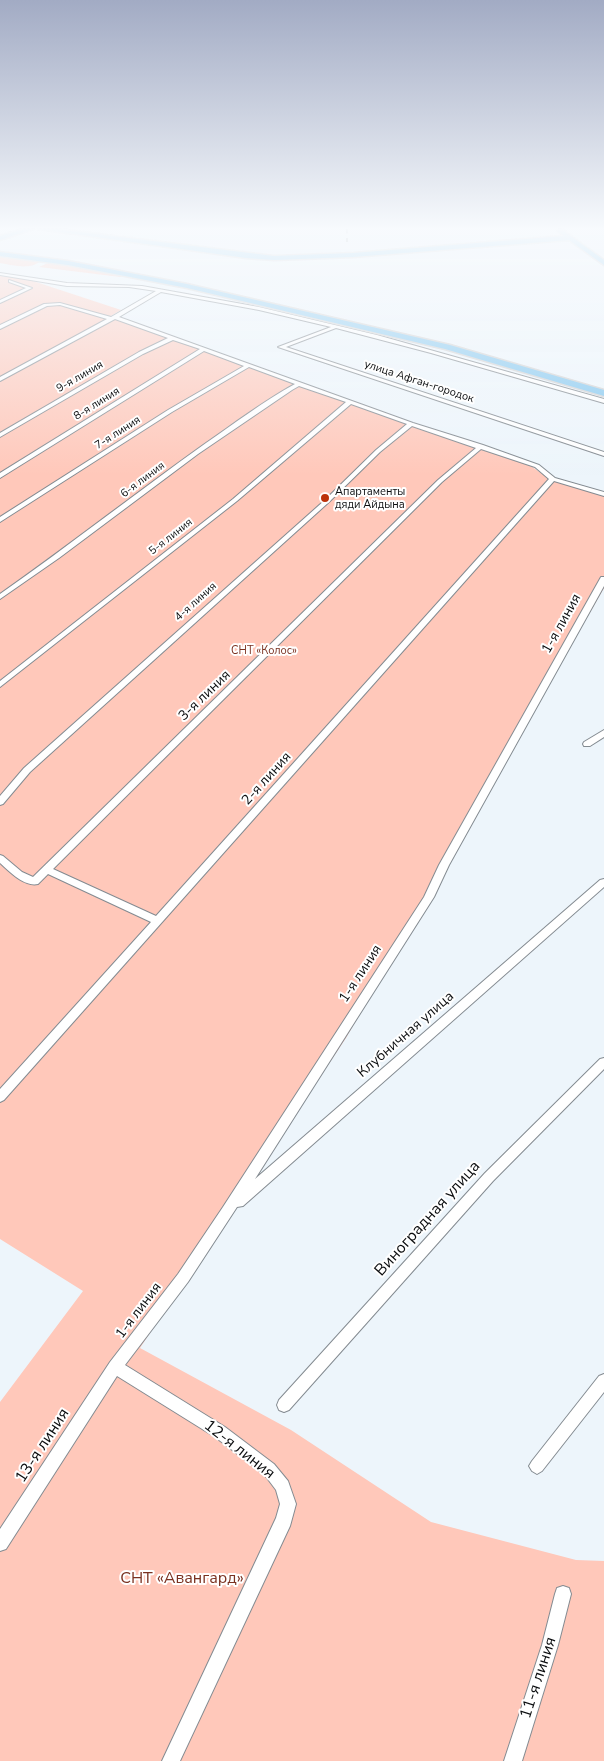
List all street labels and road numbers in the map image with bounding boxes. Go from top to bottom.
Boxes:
street label: 9-я линия [54,358,106,396]
street label: улица Афган-городок [363,358,475,406]
street label: 8-я линия [72,385,122,423]
street label: 7-я линия [93,413,143,453]
street label: 6-я линия [118,459,168,501]
street label: 5-я линия [147,516,195,558]
street label: 4-я линия [172,580,220,624]
street label: 1-я линия [539,591,585,657]
street label: 3-я линия [176,667,234,725]
street label: 2-я линия [239,749,295,809]
street label: 1-я линия [336,942,386,1006]
street label: Клубничная улица [354,989,458,1081]
street label: Виноградная улица [371,1157,485,1281]
street label: 1-я линия [113,1280,165,1342]
street label: 13-я линия [12,1405,74,1487]
street label: 12-я линия [200,1416,278,1484]
street label: 11-я линия [517,1635,561,1721]

